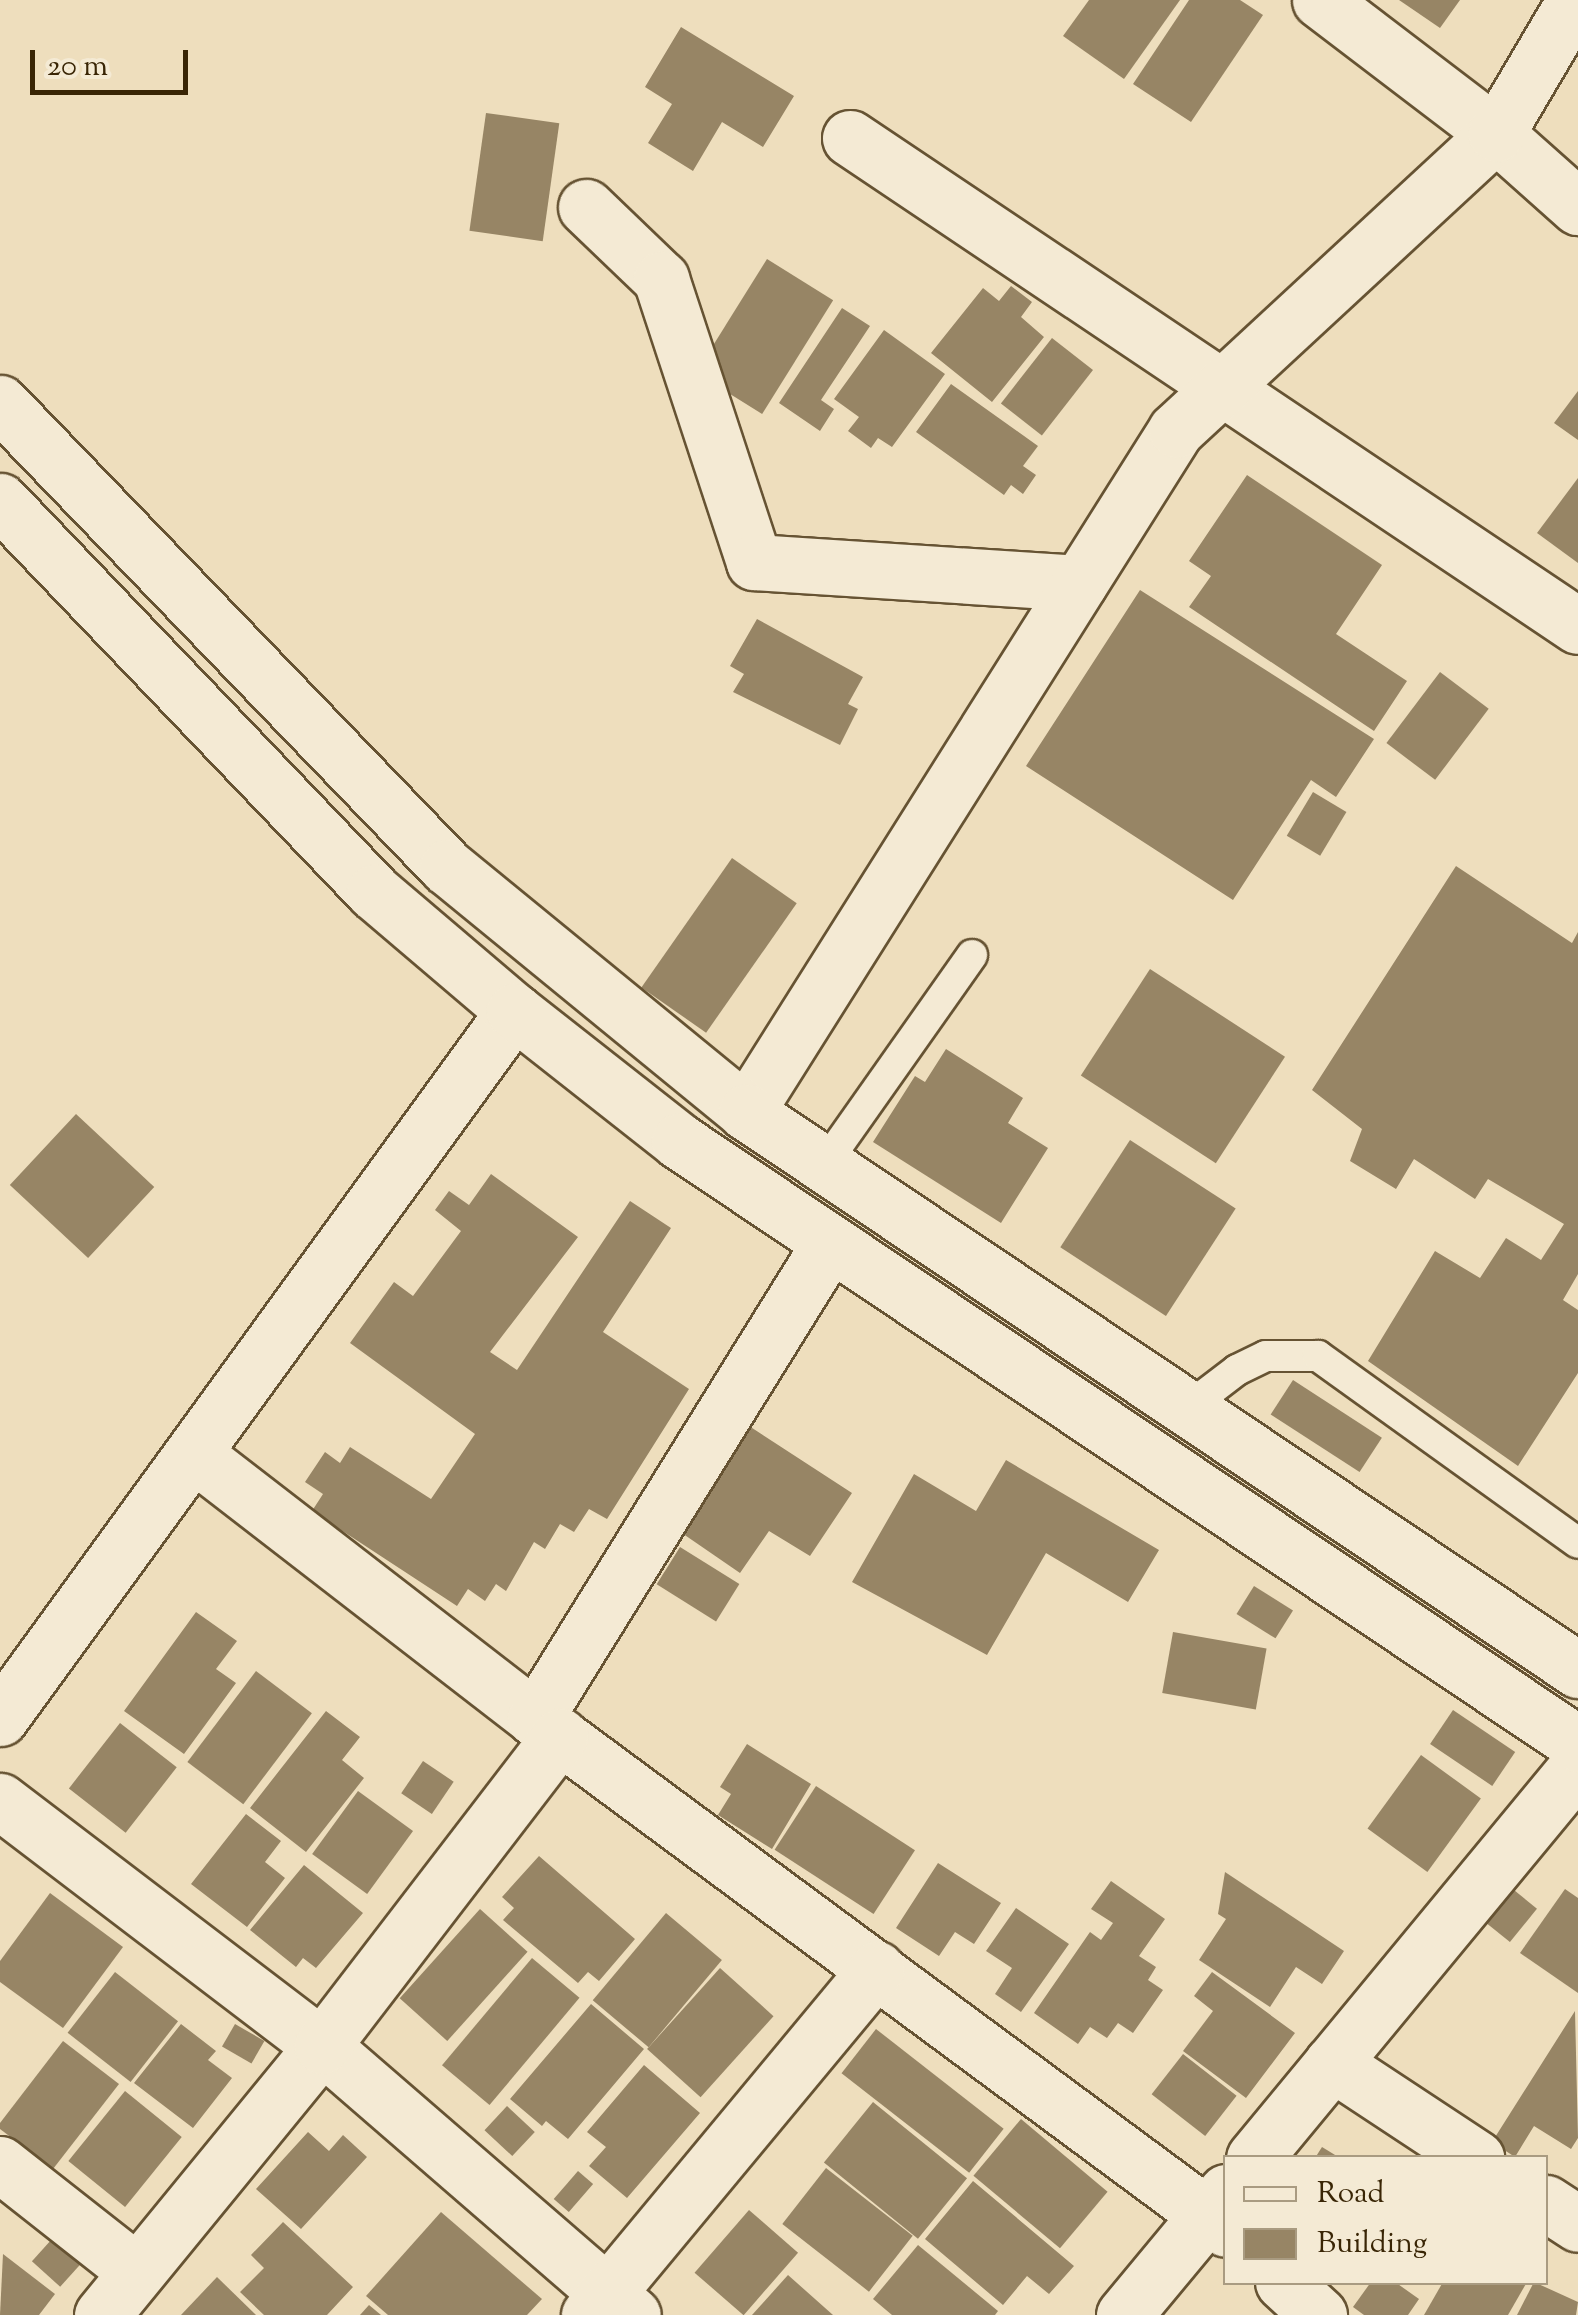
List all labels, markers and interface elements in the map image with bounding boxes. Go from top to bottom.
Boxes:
scale bar [35,30,192,92]
text: 20 m [47,46,108,89]
legend [1223,2155,1548,2285]
text: Road [1317,2173,1384,2216]
text: Building [1317,2223,1427,2266]

